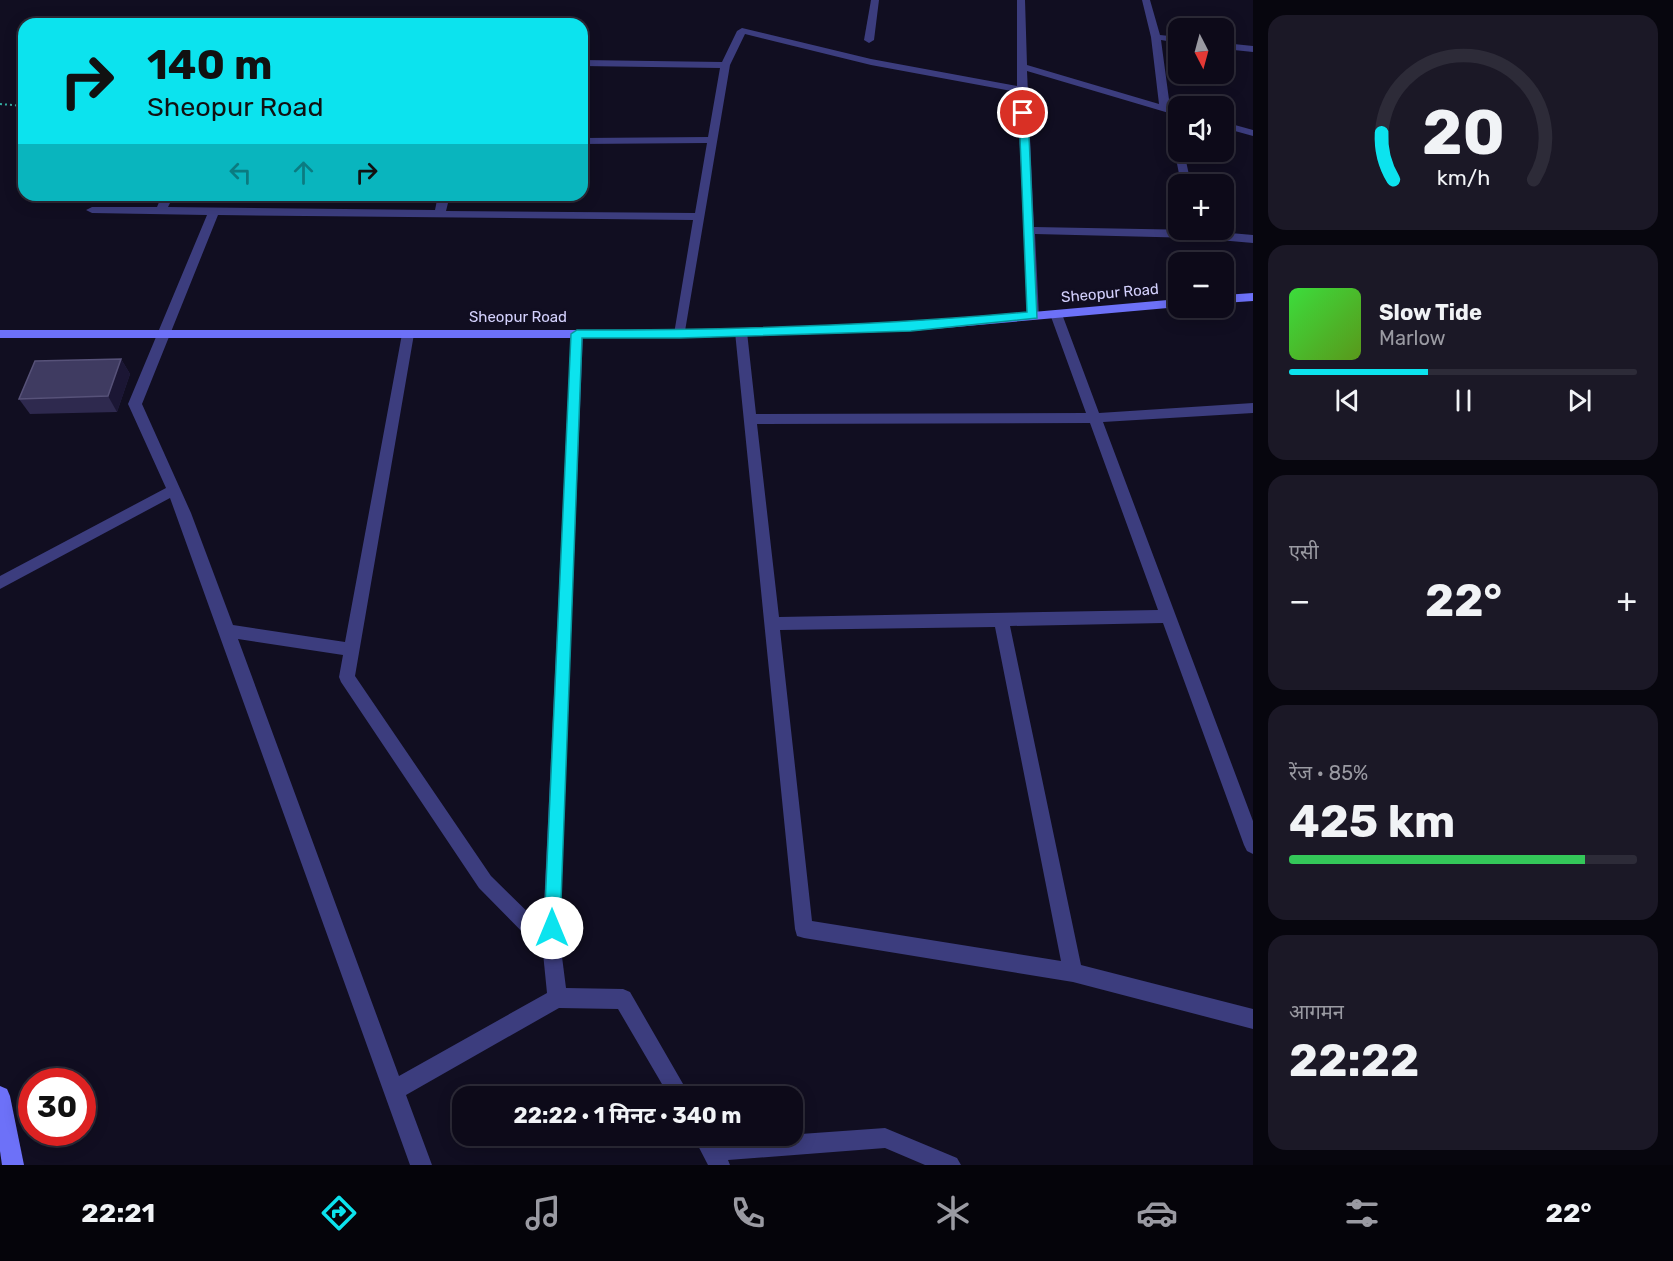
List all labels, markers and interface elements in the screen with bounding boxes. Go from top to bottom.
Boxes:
north arrow [1168,18,1234,84]
map controls [1168,18,1234,318]
text: 140 m [147,40,273,90]
icon: right [48,42,126,120]
pin [997,87,1048,138]
text: Sheopur Road [147,91,323,123]
icon: arrive [1006,96,1039,129]
button: sound [1168,96,1234,162]
text: 20 [1422,96,1504,170]
icon: left [224,156,257,189]
icon: ahead [287,156,320,189]
icon: right [350,156,383,189]
text: km/h [1436,165,1490,190]
button: + [1168,174,1234,240]
button: − [1168,252,1234,318]
street label: Sheopur Road [1060,280,1160,306]
text: Slow Tide [1379,299,1482,326]
street label: Sheopur Road [469,308,567,326]
text: Marlow [1379,326,1446,350]
icon: previous [1331,384,1364,417]
icon: pause [1447,384,1480,417]
icon: next [1563,384,1596,417]
text: एसी [1289,540,1319,564]
text: 22° [1425,574,1502,627]
text: − [1289,581,1310,620]
text: + [1616,581,1637,620]
text: रेंज · 85% [1289,761,1368,785]
text: 425 km [1289,795,1455,848]
position arrow [520,896,584,960]
text: आगमन [1289,1000,1344,1024]
text: 22:22 [1289,1034,1419,1087]
speed limit sign: 30 [18,1068,96,1146]
text: 22:22 · 1 मिनट · 340 m [513,1102,742,1129]
icon: directions [318,1192,360,1234]
icon: music [522,1192,564,1234]
icon: phone [727,1192,769,1234]
icon: climate [932,1192,974,1234]
icon: car [1136,1192,1178,1234]
icon: filters [1341,1192,1383,1234]
text: 22:21 [81,1197,155,1229]
text: 22° [1545,1197,1592,1229]

